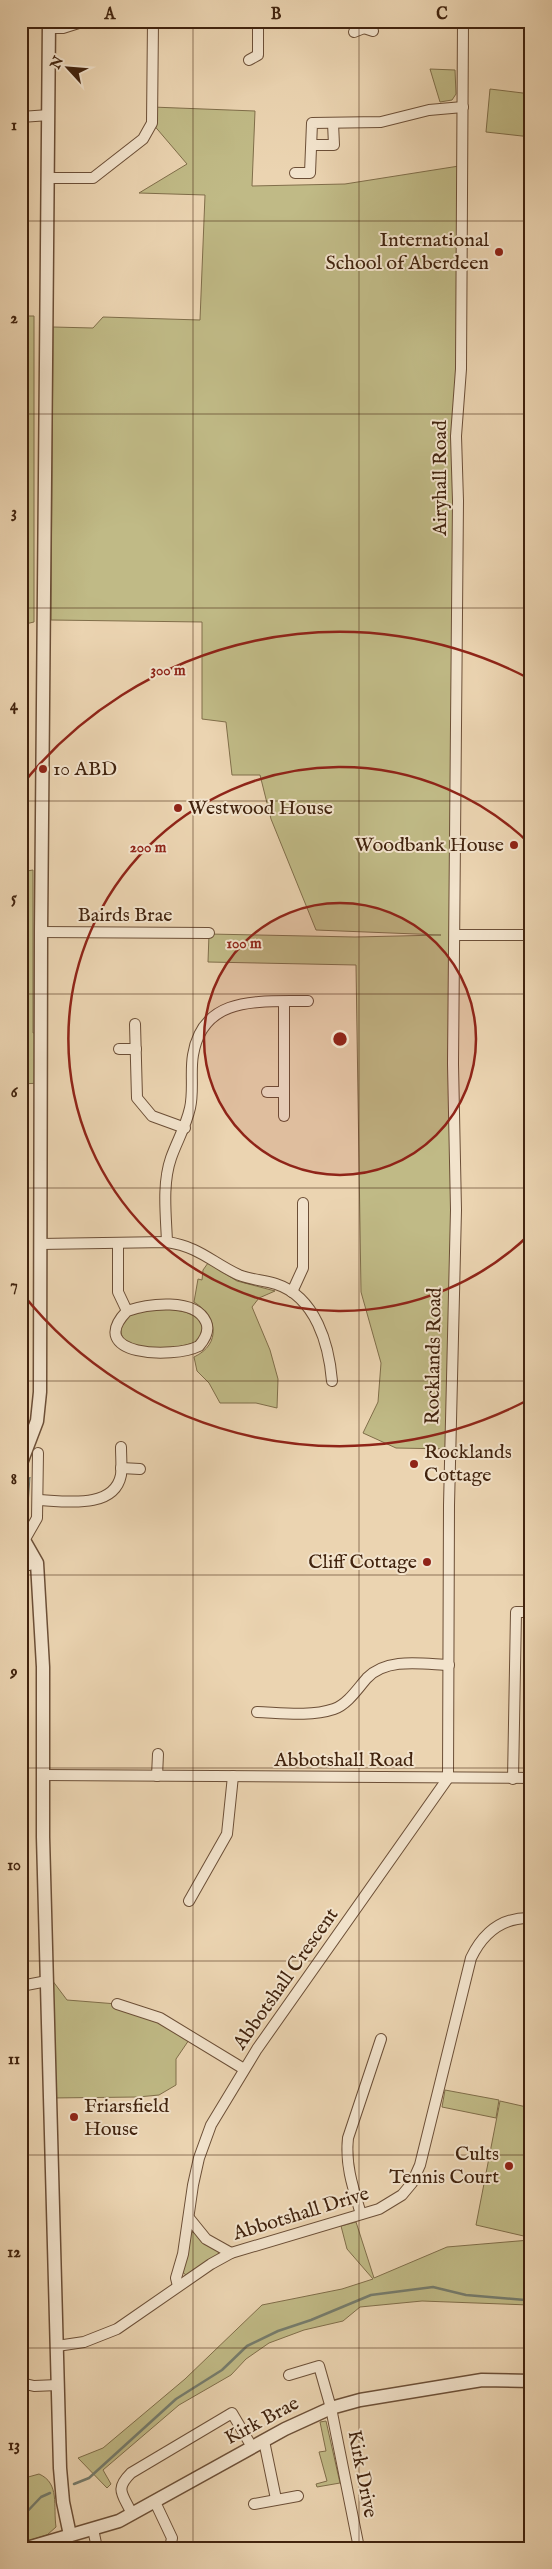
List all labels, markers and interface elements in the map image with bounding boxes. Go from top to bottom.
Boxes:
text: A [104,5,117,25]
text: B [271,5,282,25]
text: C [436,5,448,25]
north arrow [42,42,92,92]
text: N [46,53,68,73]
text: 1 [11,116,17,136]
place label: International School of Aberdeen [326,228,490,276]
marker: International School of Aberdeen [493,246,505,258]
text: 2 [10,309,18,329]
street label: Airyhall Road [428,420,453,537]
text: 3 [11,503,17,523]
text: 300 m [150,661,186,680]
text: 4 [10,696,19,716]
place label: 10 ABD [53,757,117,782]
marker: 10 ABD [37,763,49,775]
place label: Westwood House [188,796,333,821]
marker: Westwood House [172,802,184,814]
place label: Woodbank House [355,833,504,858]
text: 200 m [130,838,167,857]
marker: Woodbank House [508,839,520,851]
text: 5 [11,889,17,909]
street label: Bairds Brae [77,903,173,928]
text: 100 m [226,934,262,953]
centre of rings [331,1030,349,1048]
text: 6 [11,1083,19,1103]
text: 7 [10,1276,18,1296]
street label: Rocklands Road [420,1287,448,1425]
place label: Rocklands Cottage [424,1440,512,1488]
marker: Rocklands Cottage [408,1458,420,1470]
text: 8 [11,1470,17,1490]
place label: Cliff Cottage [308,1550,417,1575]
marker: Cliff Cottage [421,1556,433,1568]
text: 9 [10,1663,18,1683]
street label: Abbotshall Road [273,1748,414,1773]
text: 10 [7,1856,21,1876]
street label: Abbotshall Crescent [227,1903,344,2055]
text: 11 [8,2050,20,2070]
place label: Friarsfield House [84,2094,169,2142]
marker: Friarsfield House [68,2111,80,2123]
place label: Cults Tennis Court [389,2142,499,2190]
marker: Cults Tennis Court [503,2160,515,2172]
street label: Abbotshall Drive [229,2181,372,2247]
text: 12 [7,2243,21,2263]
street label: Kirk Brae [221,2391,303,2451]
street label: Kirk Drive [341,2428,383,2520]
text: 13 [8,2436,20,2456]

